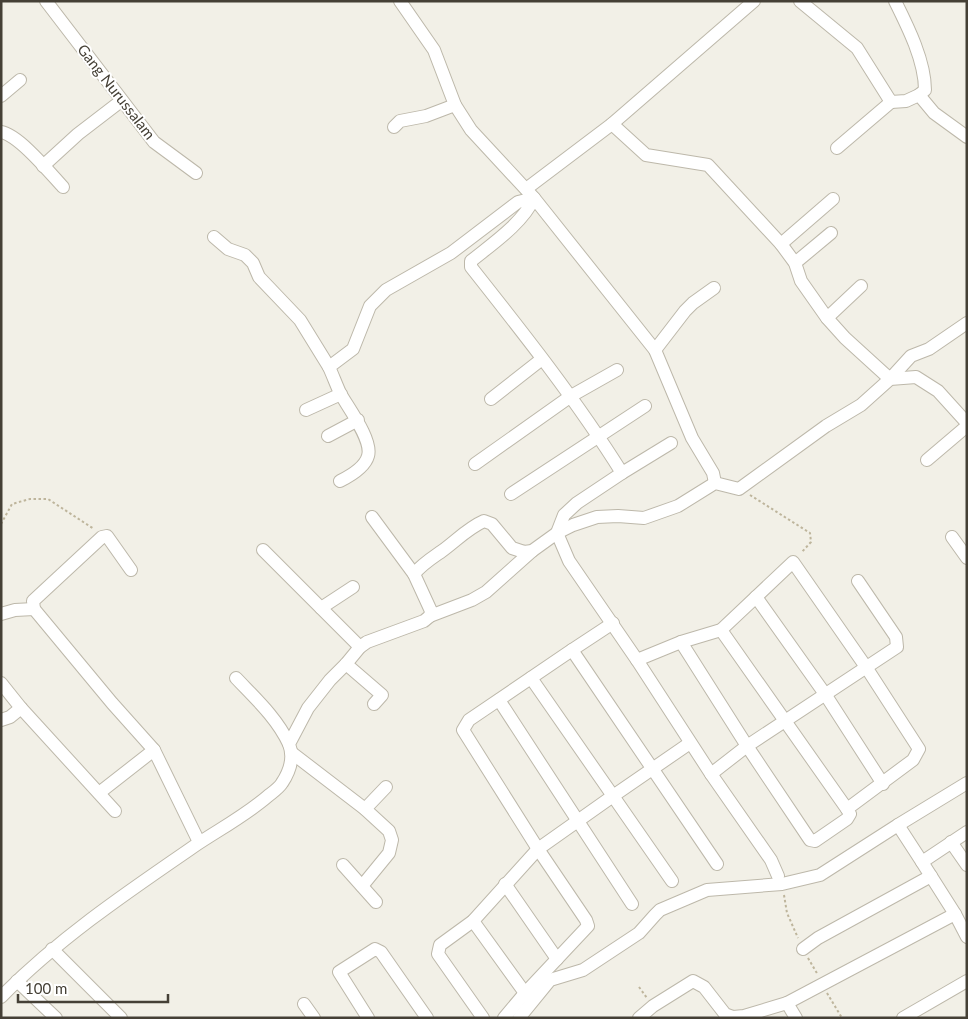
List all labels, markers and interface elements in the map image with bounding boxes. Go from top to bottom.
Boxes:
street label: Gang Nurussalam [74,40,159,143]
scale bar [18,972,168,1004]
text: 100 m [25,979,67,997]

